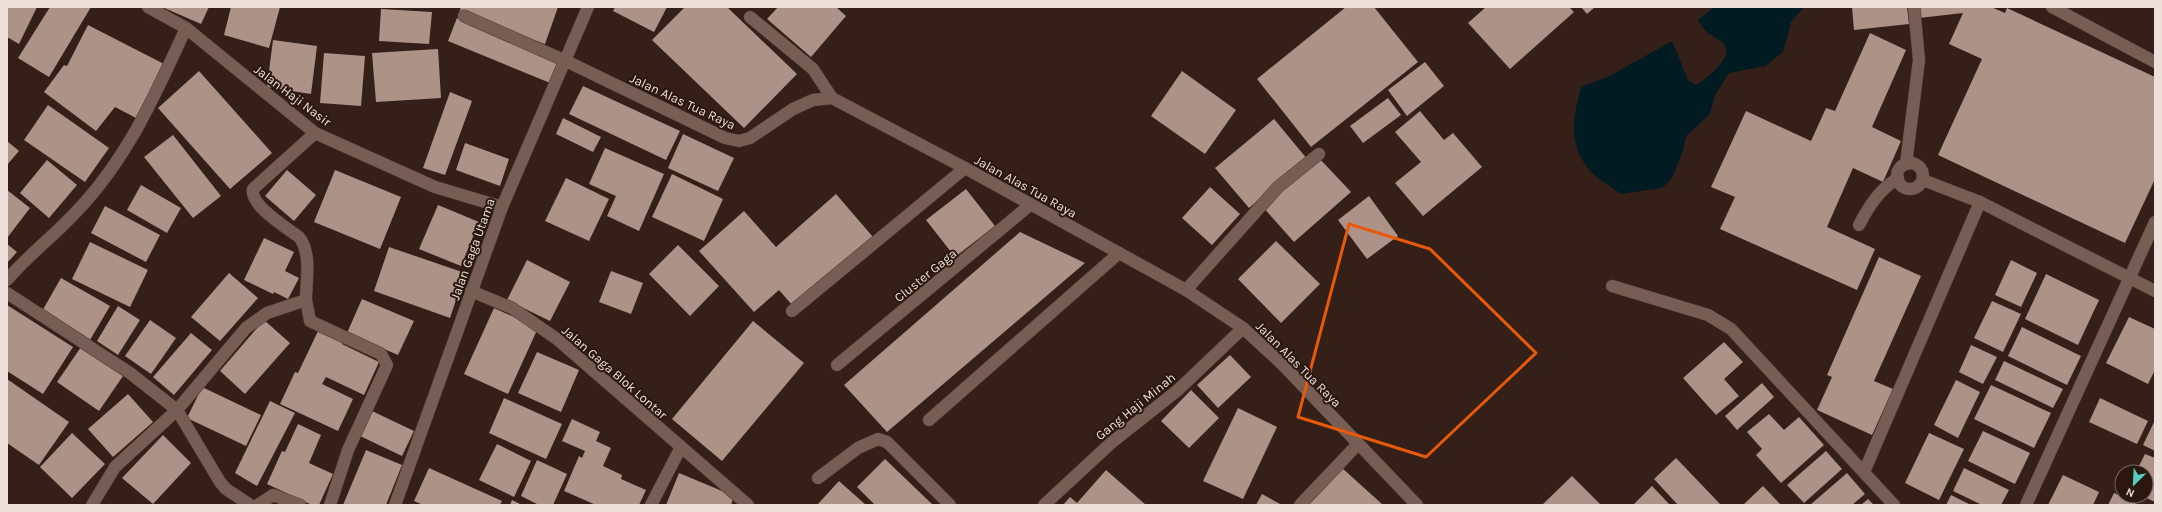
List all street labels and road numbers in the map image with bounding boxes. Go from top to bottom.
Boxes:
street label: Jalan Haji Nasir [251,62,334,129]
street label: Jalan Alas Tua Raya [628,70,738,132]
street label: Jalan Alas Tua Raya [972,152,1079,221]
street label: Jalan Gaga Utama [447,196,498,302]
street label: Cluster Gaga [891,246,959,305]
street label: Jalan Alas Tua Raya [1253,319,1344,410]
street label: Jalan Gaga Blok Lontar [559,323,670,422]
street label: Gang Haji Minah [1092,370,1178,443]

